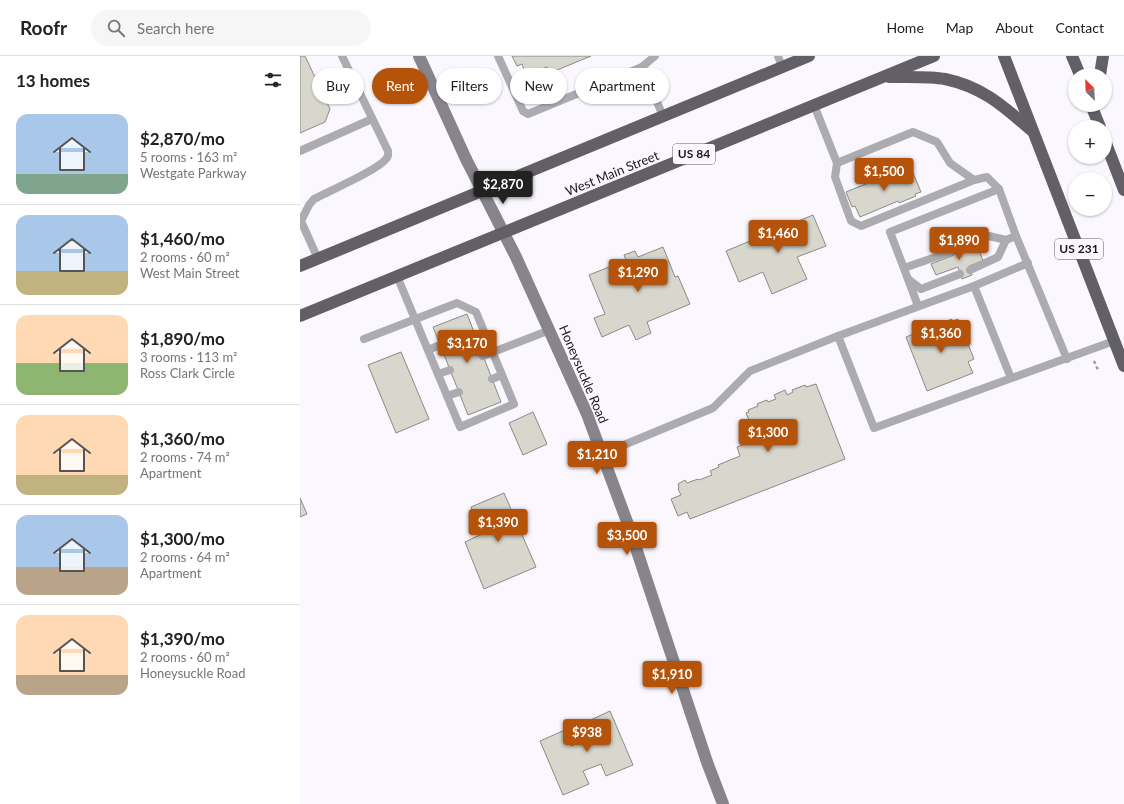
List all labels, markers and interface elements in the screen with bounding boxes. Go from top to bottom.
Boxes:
search box [91,10,371,46]
text: Roofr [20,16,67,39]
icon: search [105,17,127,39]
text: Search here [137,19,214,37]
text: Home [886,19,924,36]
text: Map [946,19,973,36]
text: About [995,19,1033,36]
text: Contact [1055,19,1104,36]
chip: Buy [312,68,364,104]
chip: Rent [372,68,428,104]
chip: Filters [436,68,502,104]
chip: New [510,68,567,104]
chip: Apartment [575,68,669,104]
north arrow [1068,68,1112,112]
map controls [1068,68,1112,216]
icon: filters [262,69,284,91]
text: 13 homes [16,70,90,91]
button: + [1068,120,1112,164]
text: $2,870/mo [140,128,225,149]
icon: home [48,130,96,178]
road number: US 84 [673,144,715,164]
street label: West Main Street [563,147,661,199]
text: 5 rooms · 163 m² [140,149,237,165]
pin: $1,500 [851,158,917,192]
text: $1,500 [864,163,904,179]
text: Westgate Parkway [140,165,246,181]
pin: $2,870 [470,171,536,205]
button: − [1068,172,1112,216]
text: $2,870 [483,176,523,192]
pin: $1,460 [745,220,811,254]
text: $1,460 [758,225,798,241]
pin: $1,890 [926,227,992,261]
text: $1,460/mo [140,228,225,249]
icon: home [48,231,96,279]
text: $1,890 [939,232,979,248]
road number: US 231 [1055,239,1103,259]
text: 2 rooms · 60 m² [140,249,230,265]
pin: $1,290 [605,259,671,293]
text: $1,290 [618,264,658,280]
text: West Main Street [140,265,239,281]
pin: $1,360 [908,320,974,354]
street label: Honeysuckle Road [556,322,612,426]
text: $1,360 [921,325,961,341]
text: $1,890/mo [140,328,225,349]
pin: $3,170 [434,330,500,364]
icon: home [48,331,96,379]
text: $3,170 [447,335,487,351]
text: 3 rooms · 113 m² [140,349,237,365]
text: Ross Clark Circle [140,365,235,381]
pin: $1,300 [735,419,801,453]
text: $1,300 [748,424,788,440]
text: $1,360/mo [140,428,225,449]
icon: home [48,431,96,479]
pin: $1,210 [564,441,630,475]
text: $1,210 [577,446,617,462]
text: 2 rooms · 74 m² [140,449,230,465]
text: Apartment [140,465,201,481]
pin: $1,390 [465,509,531,543]
text: $1,390 [478,514,518,530]
pin: $3,500 [594,522,660,556]
text: $3,500 [607,527,647,543]
text: $1,300/mo [140,528,225,549]
icon: home [48,531,96,579]
text: 2 rooms · 64 m² [140,549,230,565]
text: Apartment [140,565,201,581]
text: $1,390/mo [140,628,225,649]
icon: home [48,631,96,679]
text: 2 rooms · 60 m² [140,649,230,665]
pin: $1,910 [639,661,705,695]
text: Honeysuckle Road [140,665,245,681]
text: $1,910 [652,666,692,682]
pin: $938 [563,719,611,753]
text: $938 [572,724,602,740]

